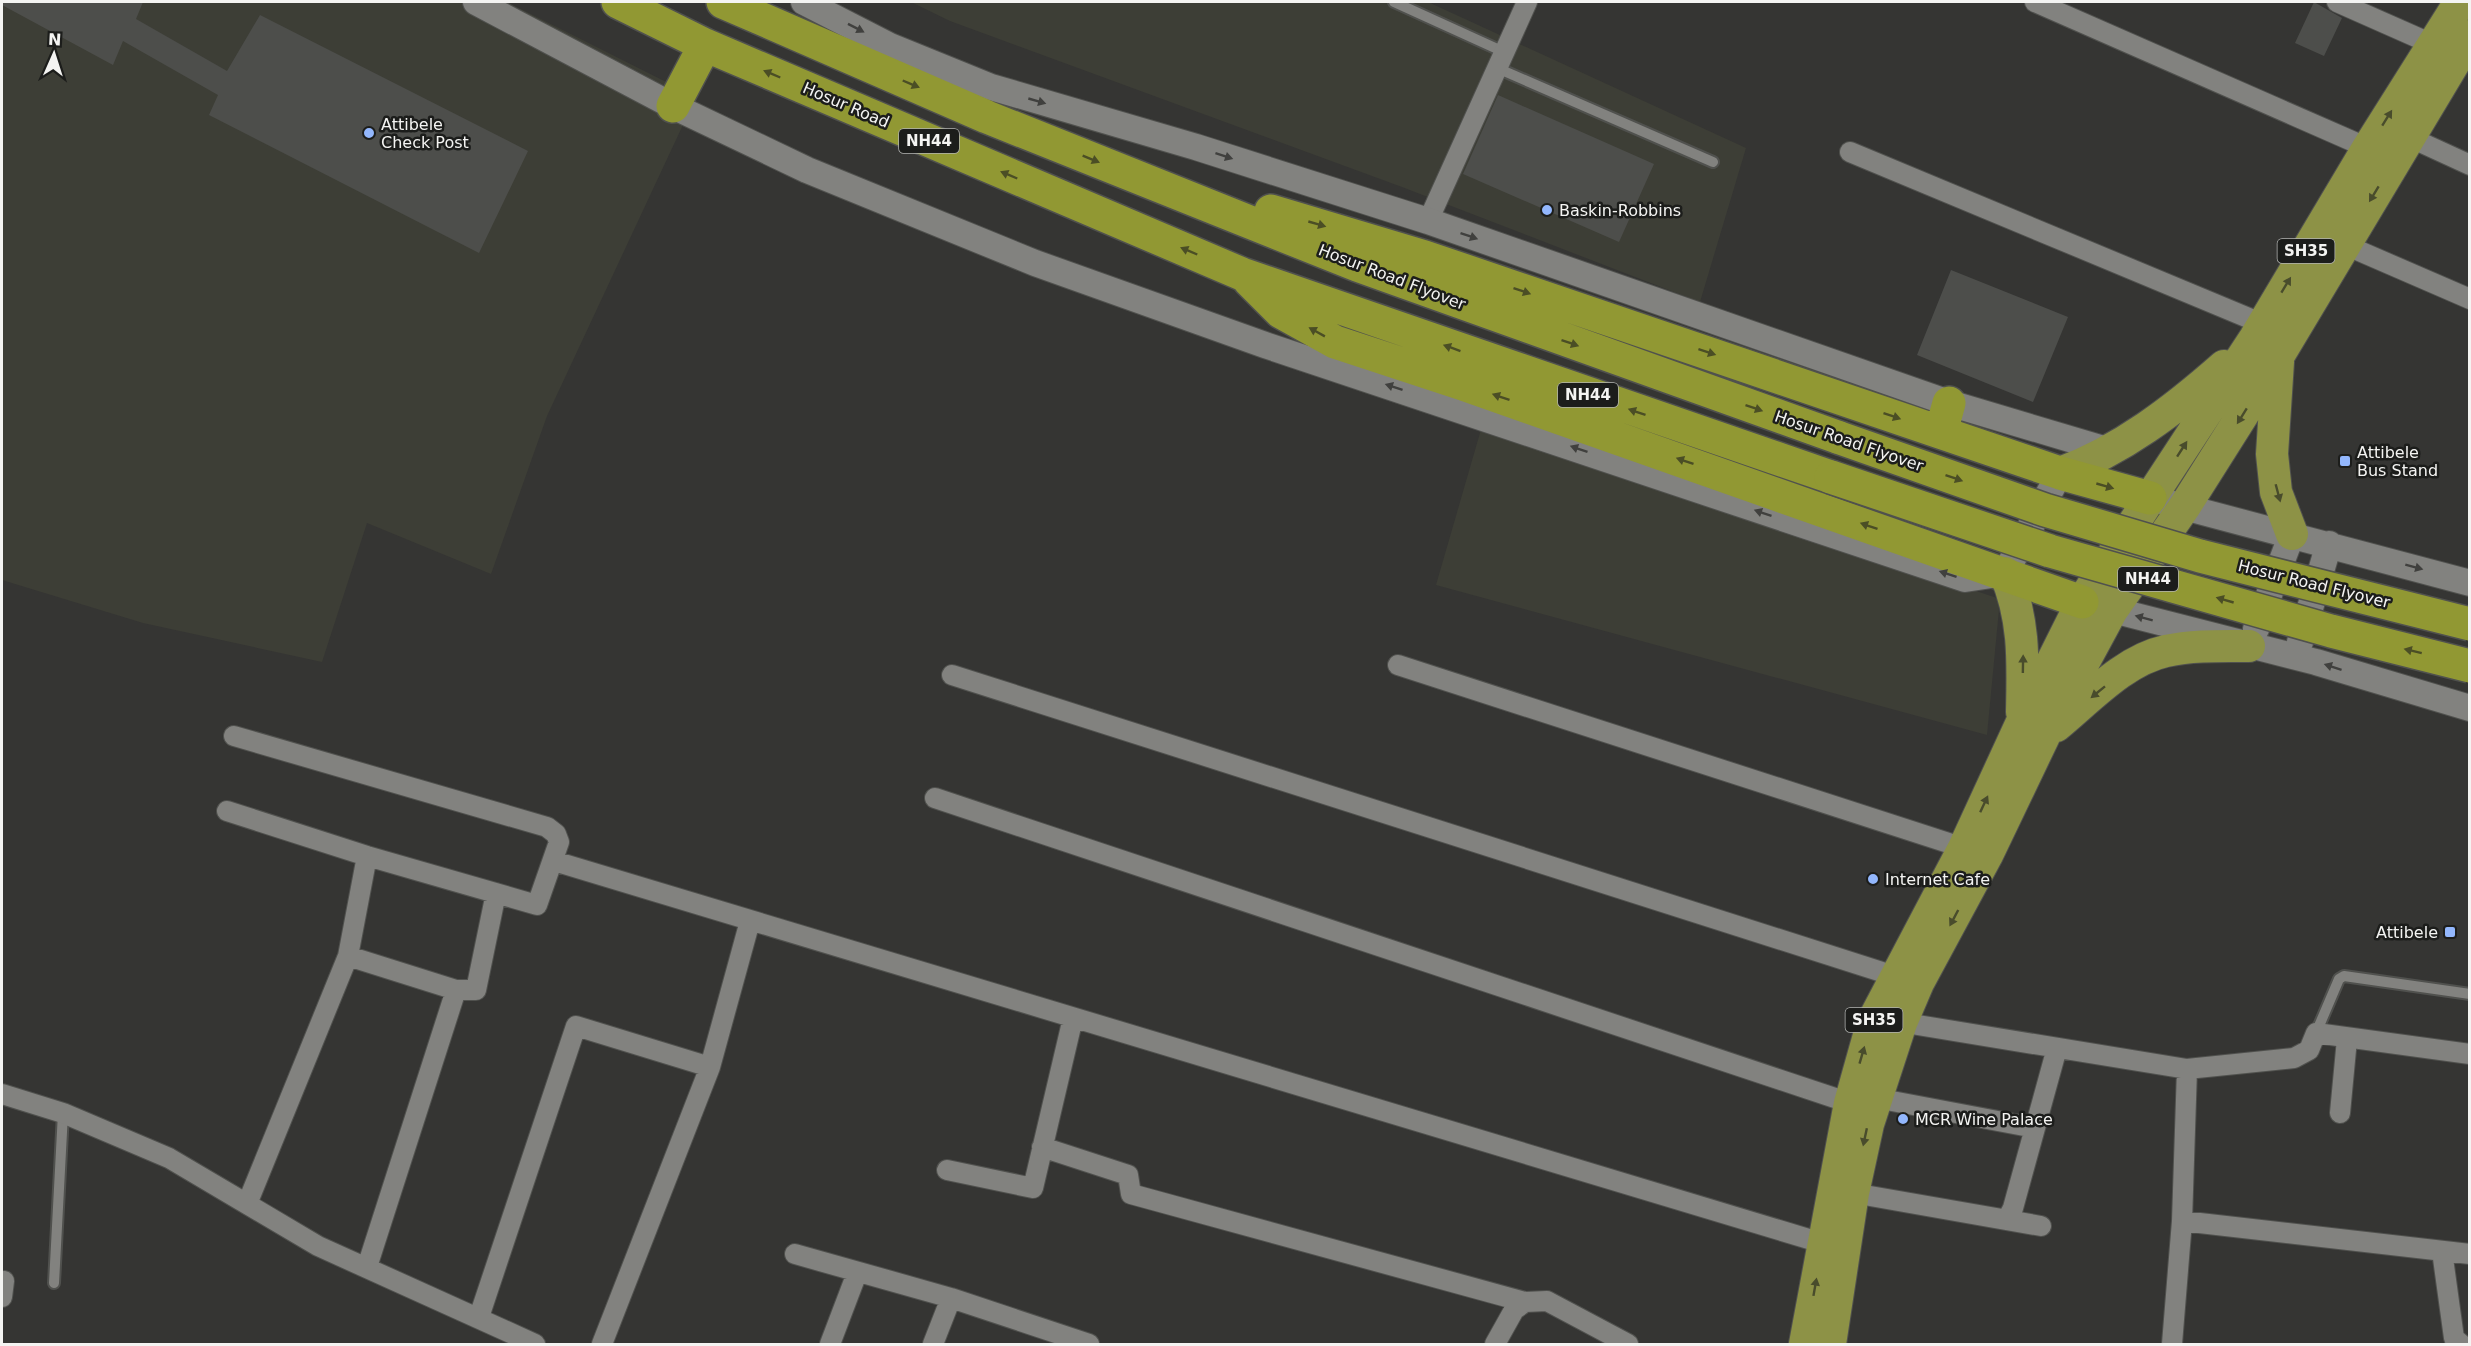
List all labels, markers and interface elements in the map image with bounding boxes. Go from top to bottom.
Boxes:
one-way arrow [848,23,865,33]
north arrow [24,24,84,84]
text: N [48,30,62,49]
one-way arrow [762,69,780,79]
street label: Hosur Road [800,78,892,132]
one-way arrow [903,79,921,89]
one-way arrow [1028,97,1046,106]
one-way arrow [2381,110,2392,126]
place label: Attibele Check Post [381,115,469,152]
marker: Attibele Check Post [362,126,376,140]
road number: NH44 [899,129,959,153]
one-way arrow [1215,152,1233,161]
one-way arrow [1083,154,1101,164]
one-way arrow [1000,170,1018,180]
one-way arrow [2368,186,2379,202]
place label: Baskin-Robbins [1559,201,1681,220]
marker: Baskin-Robbins [1540,203,1554,217]
one-way arrow [1308,220,1326,229]
one-way arrow [1460,232,1478,241]
road number: SH35 [2278,239,2334,263]
street label: Hosur Road Flyover [1316,240,1469,314]
one-way arrow [1179,246,1197,256]
one-way arrow [2281,277,2292,293]
one-way arrow [1514,286,1532,296]
one-way arrow [1309,327,1325,338]
one-way arrow [1561,338,1579,348]
one-way arrow [1443,342,1461,352]
one-way arrow [1698,348,1716,358]
one-way arrow [1385,382,1403,391]
road number: NH44 [1558,383,1618,407]
one-way arrow [1492,391,1510,401]
one-way arrow [1745,403,1763,413]
one-way arrow [1628,406,1646,416]
street label: Hosur Road Flyover [1772,407,1926,476]
one-way arrow [2237,408,2248,424]
one-way arrow [1883,411,1901,421]
one-way arrow [2176,442,2188,458]
place label: Attibele Bus Stand [2357,443,2438,480]
one-way arrow [1570,444,1588,453]
marker: Attibele Bus Stand [2338,454,2352,468]
one-way arrow [1676,456,1694,466]
one-way arrow [1946,474,1964,484]
one-way arrow [2096,482,2114,491]
one-way arrow [2274,484,2283,502]
one-way arrow [1754,507,1772,517]
one-way arrow [1860,520,1878,530]
street label: Hosur Road Flyover [2236,556,2392,612]
one-way arrow [2405,563,2424,573]
road number: NH44 [2118,567,2178,591]
one-way arrow [1939,569,1957,578]
one-way arrow [2216,595,2234,605]
one-way arrow [2135,613,2153,622]
one-way arrow [2404,646,2422,656]
one-way arrow [2019,654,2028,673]
one-way arrow [2324,662,2342,671]
one-way arrow [2091,685,2106,697]
one-way arrow [1979,796,1988,813]
place label: Internet Cafe [1885,870,1990,889]
marker: Internet Cafe [1866,872,1880,886]
one-way arrow [1949,910,1959,927]
place label: Attibele [2376,923,2438,942]
marker: Attibele [2443,925,2457,939]
road number: SH35 [1846,1008,1902,1032]
one-way arrow [1858,1046,1867,1064]
place label: MCR Wine Palace [1915,1110,2053,1129]
marker: MCR Wine Palace [1896,1112,1910,1126]
one-way arrow [1860,1127,1869,1146]
one-way arrow [1811,1277,1820,1296]

